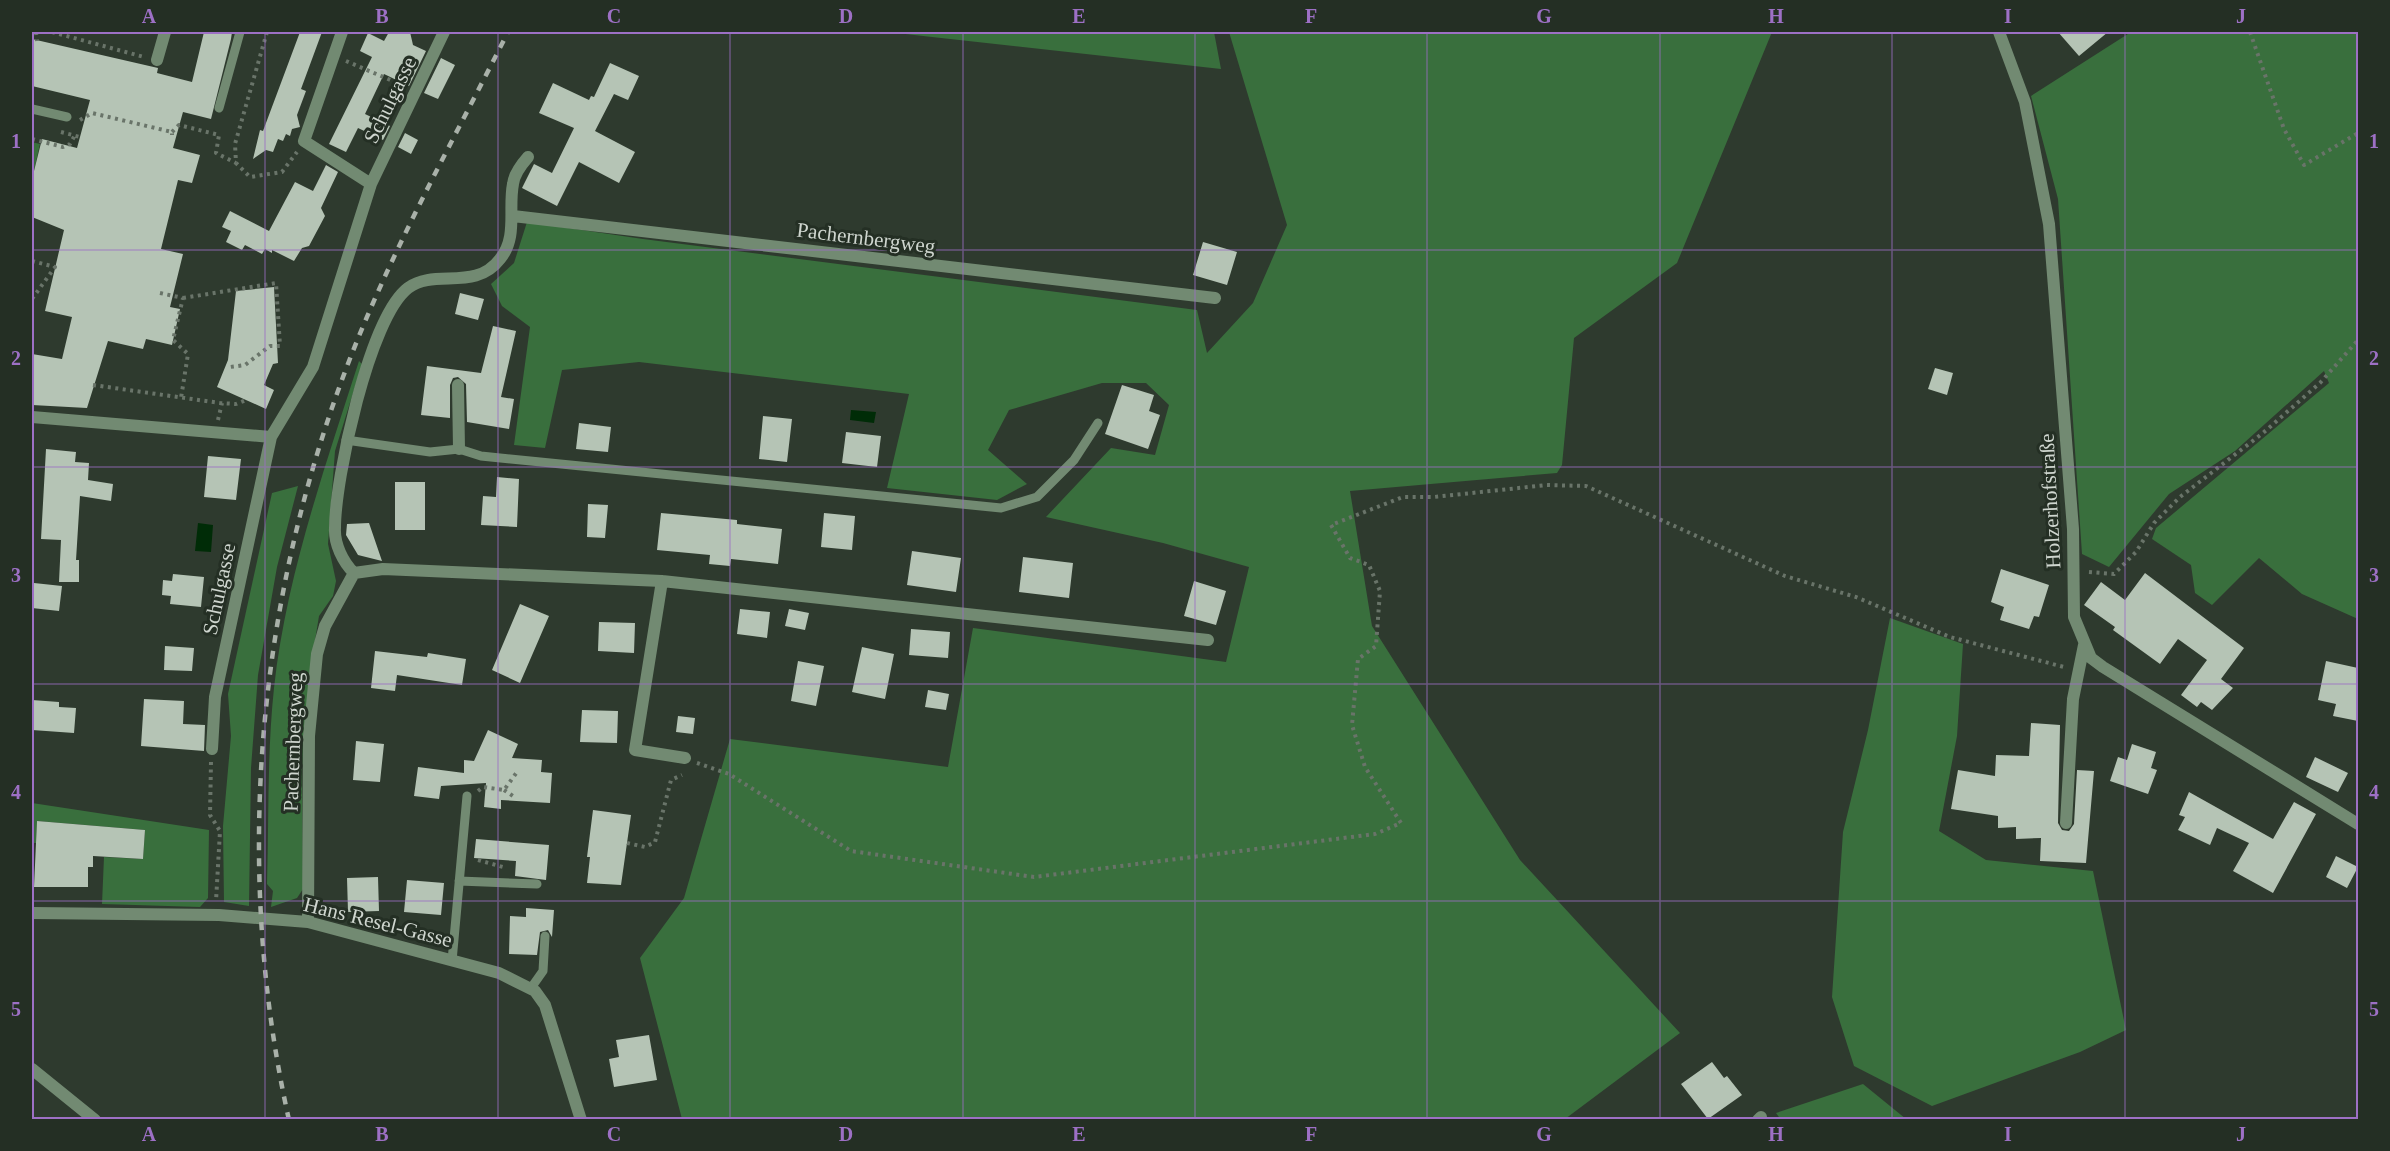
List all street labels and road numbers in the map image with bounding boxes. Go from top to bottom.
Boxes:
street label: Schulgasse [359,53,421,147]
street label: Pachernbergweg [795,218,937,258]
street label: Holzerhofstraße [2034,433,2066,569]
street label: Schulgasse [198,541,240,637]
street label: Pachernbergweg [279,671,307,812]
street label: Hans Resel-Gasse [301,892,455,952]

